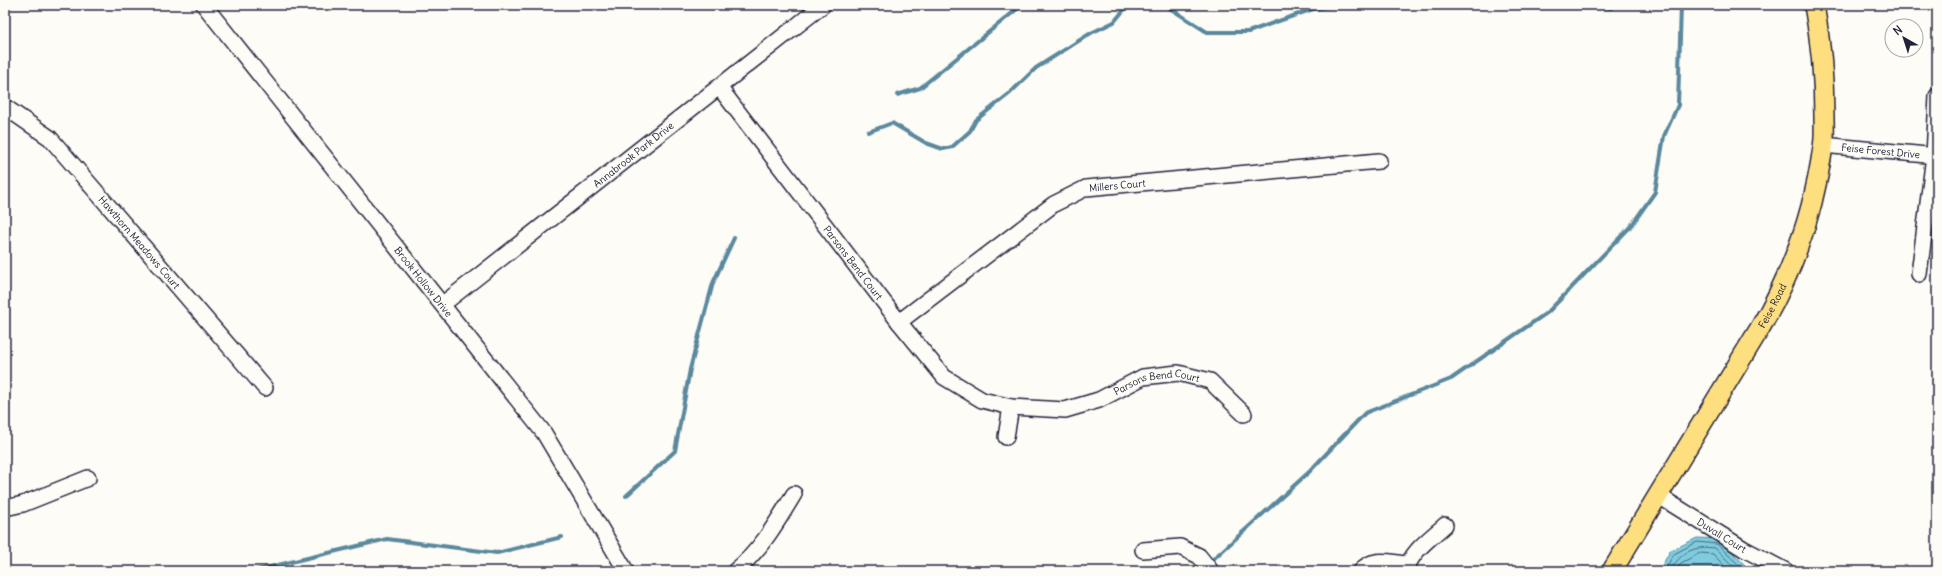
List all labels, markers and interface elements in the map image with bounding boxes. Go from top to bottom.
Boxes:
north arrow [1884,18,1924,58]
text: N [1890,22,1905,38]
street label: Annabrook Park Drive [590,119,676,190]
street label: Feise Forest Drive [1841,140,1921,161]
street label: Millers Court [1088,176,1147,194]
street label: Hawthorn Meadows Court [96,193,184,292]
street label: Parsons Bend Court [821,223,886,303]
street label: Brook Hollow Drive [392,244,455,319]
street label: Feise Road [1755,281,1789,330]
street label: Parsons Bend Court [1111,366,1202,398]
street label: Duvall Court [1695,515,1749,556]

